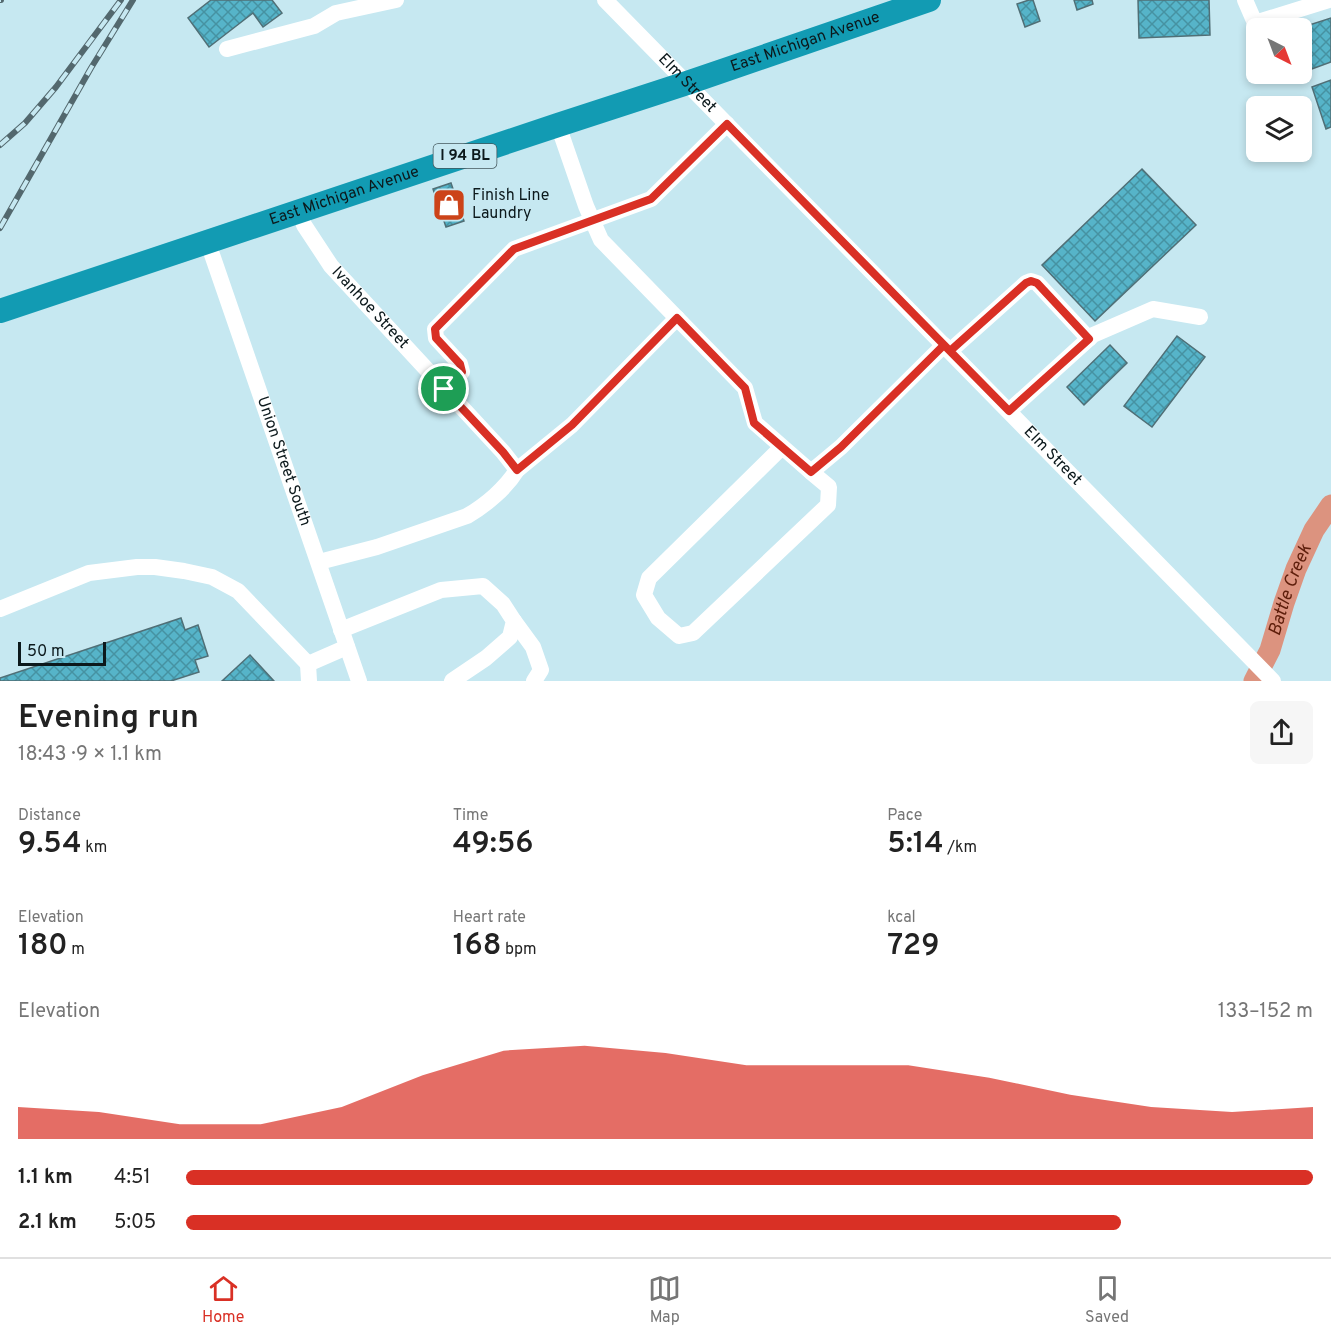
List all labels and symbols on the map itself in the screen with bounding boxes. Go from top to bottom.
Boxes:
street label: East Michigan Avenue [728,8,883,77]
north arrow [1246,18,1312,84]
street label: Elm Street [653,50,720,117]
road number: I 94 BL [434,144,496,168]
street label: East Michigan Avenue [267,162,422,230]
place label: Finish Line Laundry [472,186,549,224]
shop icon: Finish Line Laundry [431,187,467,223]
street label: Ivanhoe Street [327,263,413,353]
pin [418,363,469,414]
street label: Union Street South [252,394,315,529]
street label: Elm Street [1019,422,1086,490]
water label: Battle Creek [1263,540,1318,639]
scale bar [18,639,106,666]

